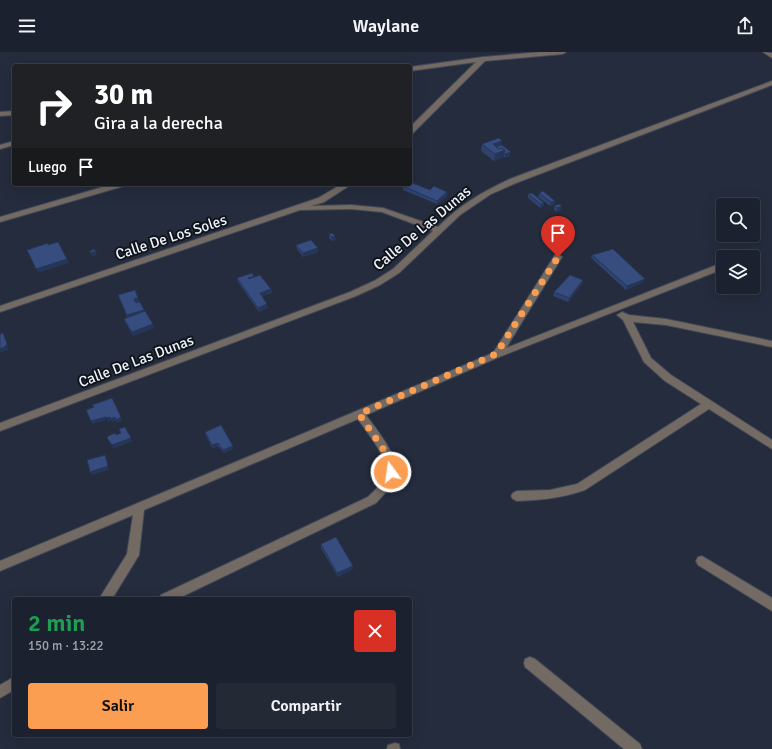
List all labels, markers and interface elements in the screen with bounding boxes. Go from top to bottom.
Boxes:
icon: menu [16,15,38,37]
text: Waylane [353,15,419,37]
icon: share [734,15,756,37]
text: 30 m [94,78,153,112]
icon: right [28,80,80,132]
text: Gira a la derecha [94,112,223,134]
icon: arrive [75,156,97,178]
text: Luego [28,158,67,176]
street label: Calle De Las Dunas [370,182,475,274]
map controls [716,198,760,294]
button: search [716,198,760,242]
street label: Calle De Los Soles [113,210,229,263]
pin [541,216,575,257]
icon: arrive [547,222,569,244]
button: layers [716,250,760,294]
street label: Calle De Las Dunas [76,331,196,391]
position arrow [370,451,412,493]
text: 2 min [28,608,85,638]
button: close [354,610,396,652]
text: 150 m · 13:22 [28,638,104,654]
button: Salir [28,683,208,729]
button: Compartir [216,683,396,729]

